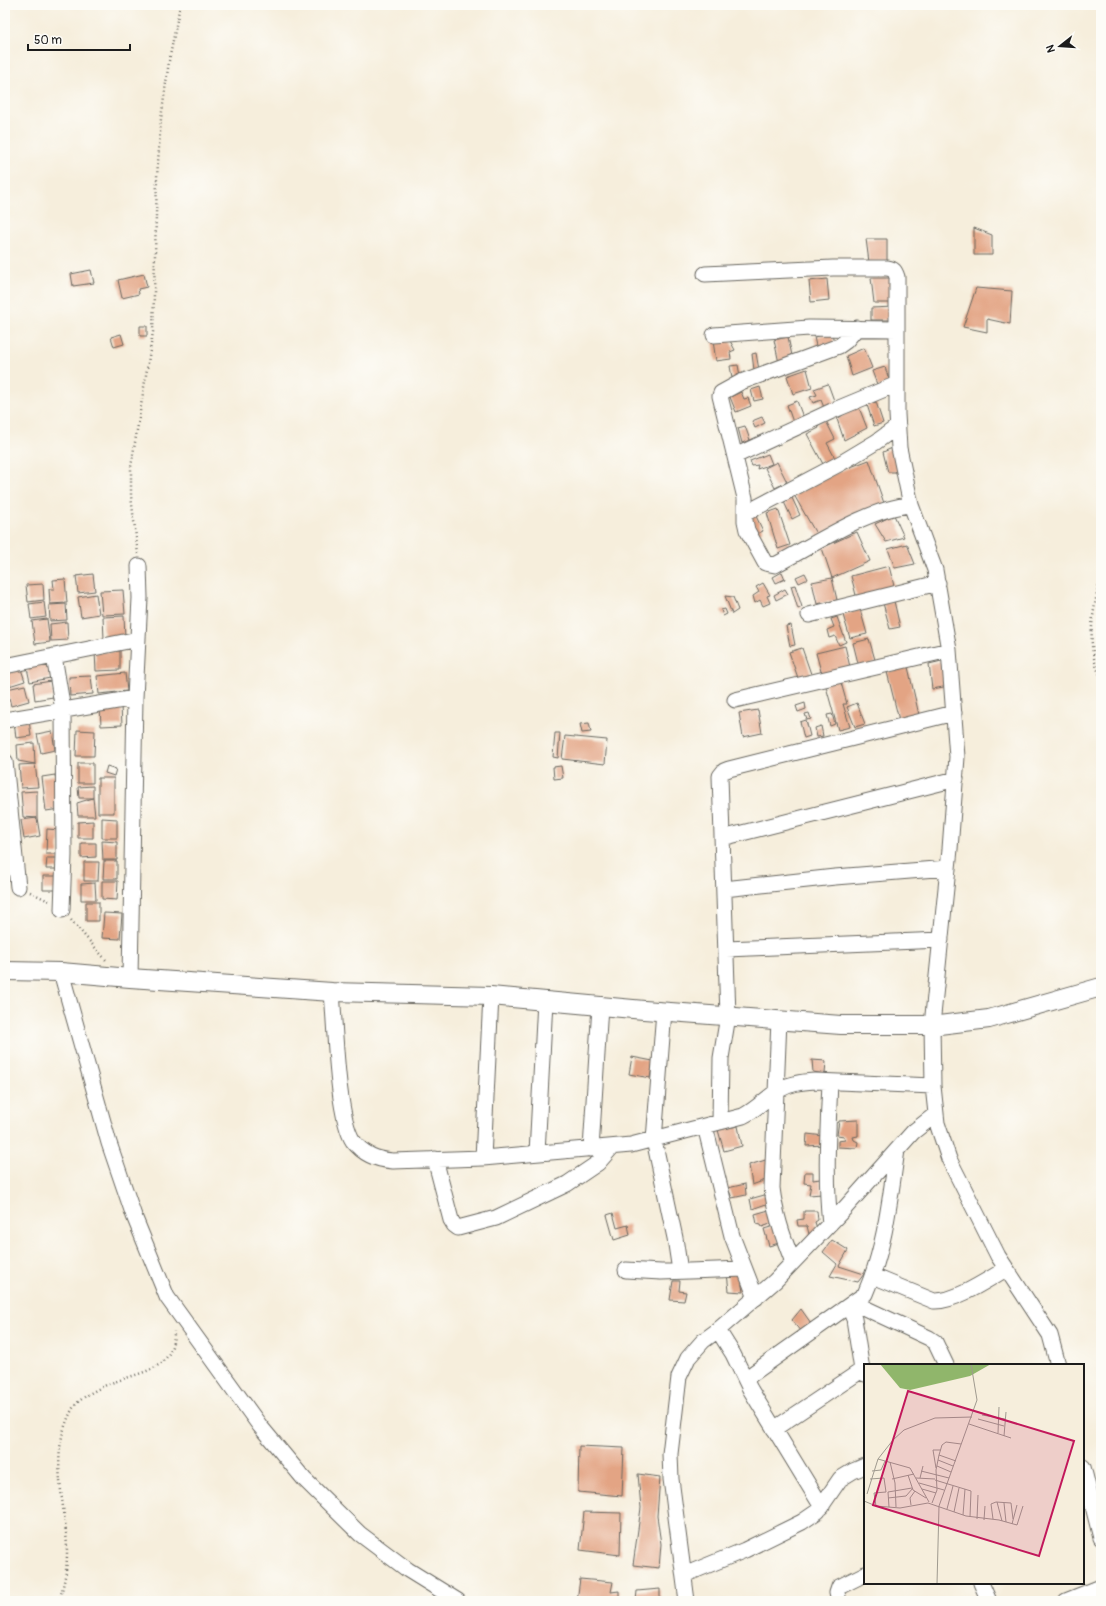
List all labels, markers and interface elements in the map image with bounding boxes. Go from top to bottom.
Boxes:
scale bar [28,26,130,52]
north arrow [1040,26,1080,66]
text: 50 m [34,33,62,48]
text: N [1043,43,1058,54]
inset map [864,1364,1084,1584]

